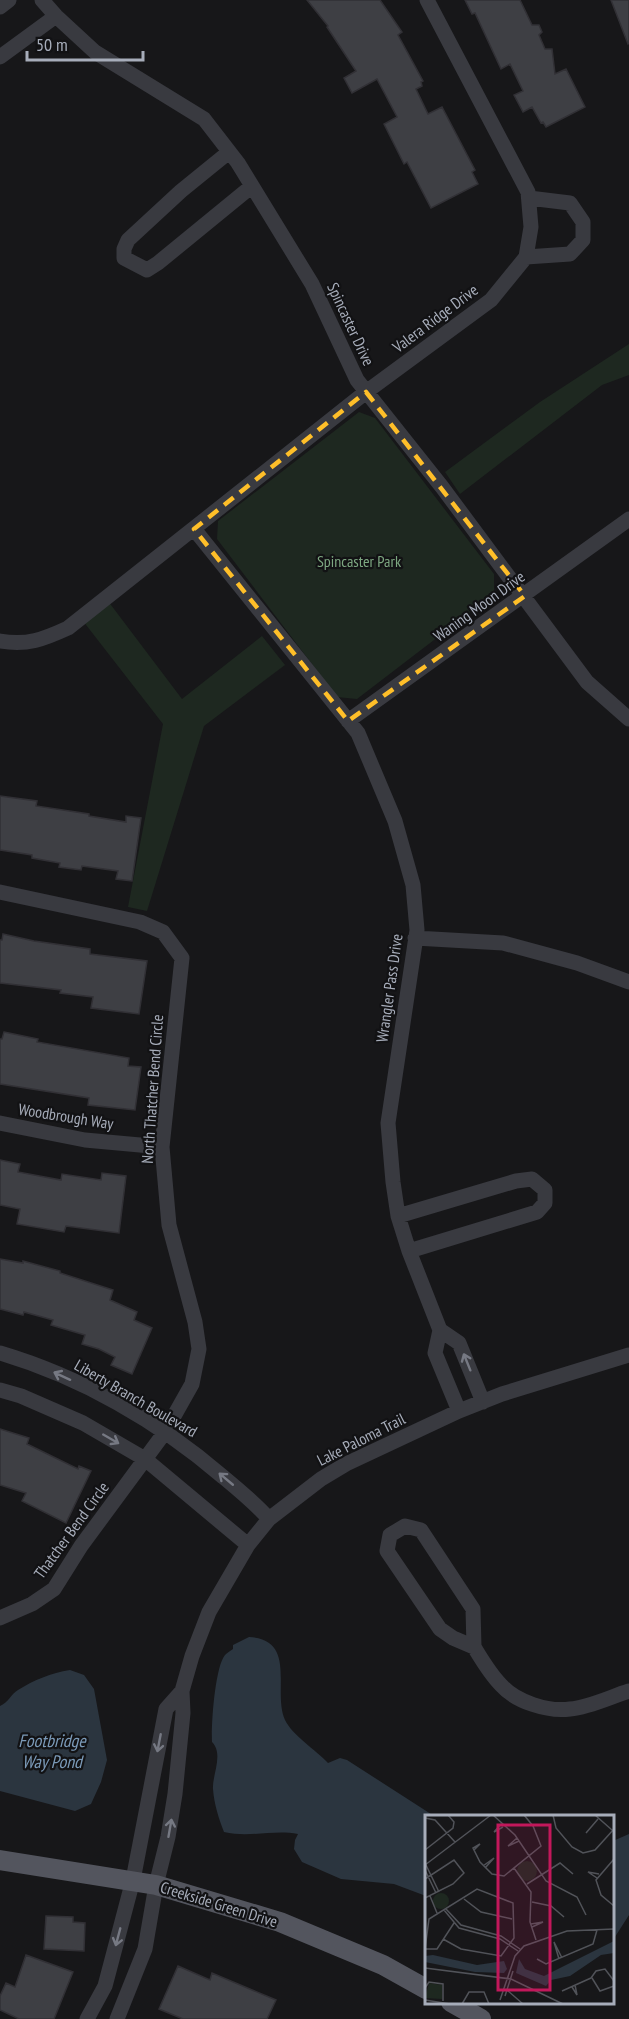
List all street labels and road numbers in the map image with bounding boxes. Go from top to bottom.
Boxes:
street label: Spincaster Drive [323,279,379,369]
street label: Valera Ridge Drive [388,279,482,357]
street label: Waning Moon Drive [429,566,529,646]
street label: Wrangler Pass Drive [371,932,407,1044]
street label: North Thatcher Bend Circle [137,1014,167,1164]
street label: Woodbrough Way [17,1099,115,1133]
street label: Liberty Branch Boulevard [71,1355,201,1441]
street label: Lake Paloma Trail [314,1408,409,1470]
street label: Thatcher Bend Circle [29,1478,113,1582]
street label: Creekside Green Drive [158,1877,280,1931]

